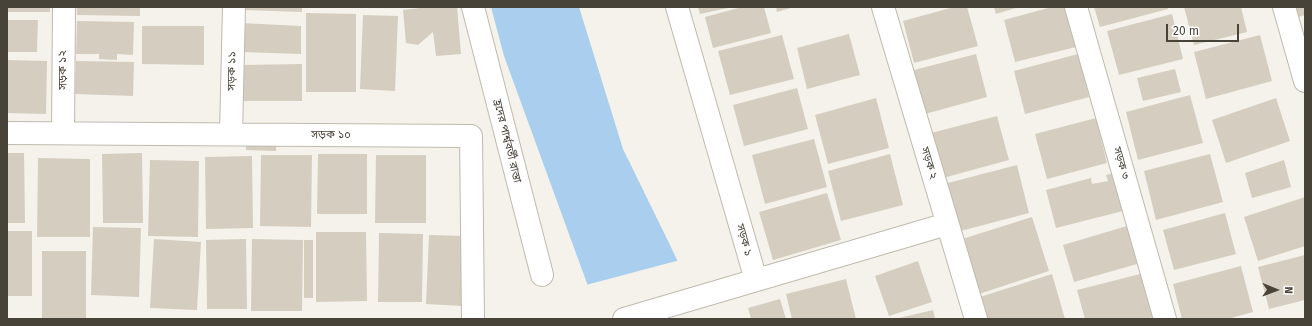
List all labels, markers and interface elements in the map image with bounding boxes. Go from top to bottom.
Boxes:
scale bar [1168,16,1241,42]
text: 20 m [1173,24,1199,38]
street label: সড়ক ১২ [56,50,70,90]
street label: সড়ক ১১ [225,51,239,91]
street label: হ্রদের পার্শ্ববর্তী রাস্তা [490,98,524,184]
street label: সড়ক ১০ [311,128,351,142]
street label: সড়ক ২ [918,145,940,181]
street label: সড়ক ৩ [1110,145,1132,181]
street label: সড়ক ১ [733,222,755,258]
north arrow [1256,270,1296,310]
text: N [1282,286,1295,294]

